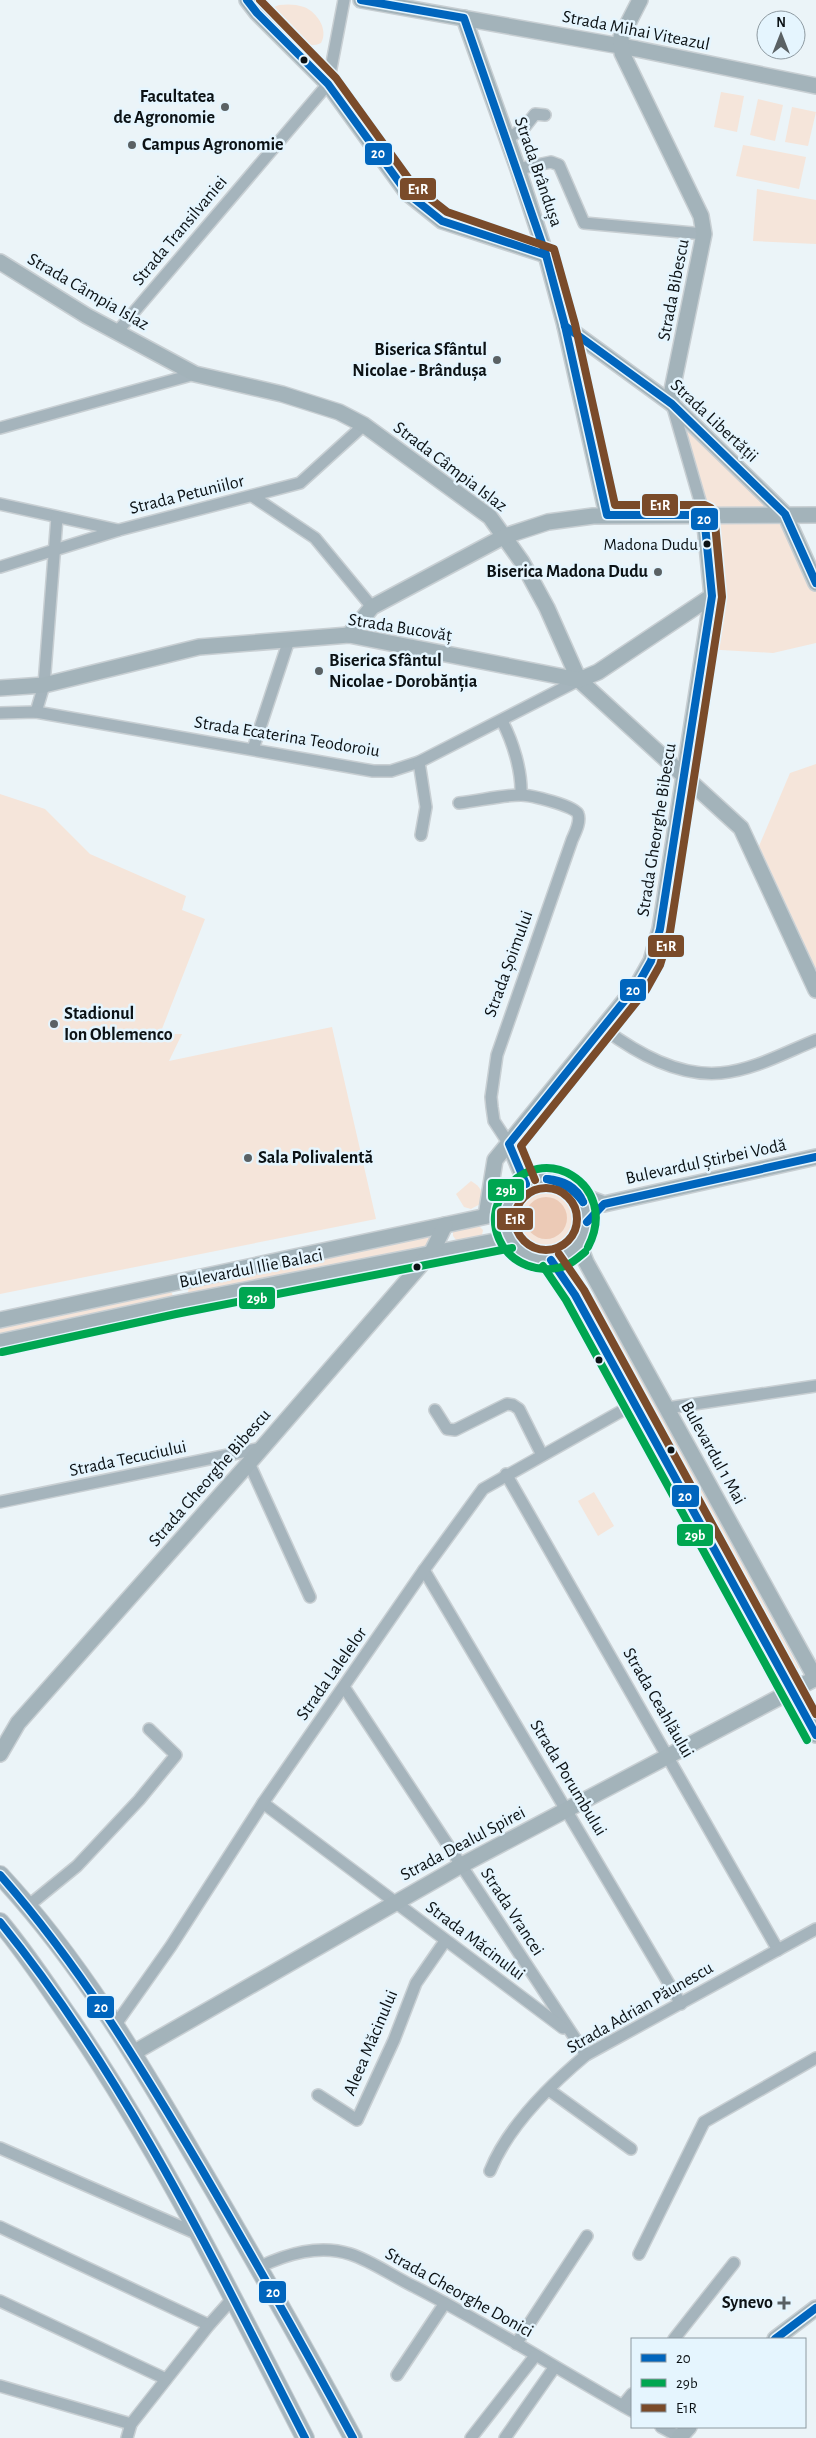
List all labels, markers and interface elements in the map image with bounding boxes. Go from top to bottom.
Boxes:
street label: Strada Mihai Viteazul [561,8,711,54]
north arrow [756,10,806,60]
text: N [776,16,786,30]
unlabelled marker [299,55,309,65]
place label: Facultatea de Agronomie [113,88,215,127]
marker: Facultatea de Agronomie [219,101,231,113]
street label: Strada Brândușa [510,115,565,230]
place label: Campus Agronomie [142,136,284,154]
marker: Campus Agronomie [126,139,138,151]
line badge: 20 [364,142,393,166]
text: 20 [371,147,385,161]
street label: Strada Transilvaniei [129,173,231,289]
line badge: E1R [399,177,437,201]
text: E1R [408,183,428,197]
street label: Strada Bibescu [655,238,693,342]
street label: Strada Câmpia Islaz [24,250,152,334]
place label: Biserica Sfântul Nicolae - Brândușa [352,341,487,381]
marker: Biserica Sfântul Nicolae - Brândușa [491,354,503,366]
street label: Strada Libertății [666,376,761,467]
street label: Strada Câmpia Islaz [390,419,510,515]
street label: Strada Petuniilor [128,472,246,518]
line badge: E1R [641,493,679,517]
text: E1R [650,499,670,513]
line badge: 20 [690,507,719,531]
text: 20 [697,513,711,527]
place label: Madona Dudu [603,536,698,553]
marker: Madona Dudu [702,539,712,549]
place label: Biserica Madona Dudu [486,563,649,581]
marker: Biserica Madona Dudu [652,566,664,578]
street label: Strada Bucovăț [347,611,453,646]
place label: Biserica Sfântul Nicolae - Dorobănția [329,652,478,693]
marker: Biserica Sfântul Nicolae - Dorobănția [313,665,325,677]
street label: Strada Ecaterina Teodoroiu [193,713,381,761]
street label: Strada Gheorghe Bibescu [634,742,680,918]
street label: Strada Șoimului [481,908,537,1020]
line badge: E1R [647,934,685,958]
text: E1R [656,940,676,954]
line badge: 20 [619,978,647,1002]
text: 20 [626,984,640,998]
place label: Stadionul Ion Oblemenco [64,1005,173,1044]
marker: Stadionul Ion Oblemenco [48,1018,60,1030]
street label: Bulevardul Știrbei Vodă [624,1136,788,1189]
place label: Sala Polivalentă [258,1149,373,1167]
marker: Sala Polivalentă [242,1152,254,1164]
line badge: 29b [487,1178,525,1202]
text: 29b [496,1184,516,1198]
line badge: E1R [496,1207,534,1231]
text: E1R [505,1213,525,1227]
street label: Bulevardul Ilie Balaci [178,1246,324,1292]
unlabelled marker [412,1262,422,1272]
line badge: 29b [238,1286,276,1310]
text: 29b [247,1292,267,1306]
unlabelled marker [594,1355,604,1365]
street label: Bulevardul 1 Mai [677,1399,749,1507]
street label: Strada Gheorghe Bibescu [146,1406,274,1550]
street label: Strada Tecuciului [68,1438,188,1480]
unlabelled marker [666,1445,676,1455]
line badge: 20 [671,1484,700,1508]
text: 20 [678,1490,692,1504]
line badge: 29b [676,1523,714,1547]
text: 29b [685,1529,705,1543]
street label: Strada Lalelelor [293,1624,371,1724]
street label: Strada Ceahlăului [619,1645,697,1761]
street label: Strada Porumbului [526,1717,610,1839]
street label: Strada Dealul Spirei [398,1804,528,1884]
street label: Strada Vrancei [477,1865,547,1959]
street label: Strada Măcinului [422,1898,528,1984]
street label: Strada Adrian Păunescu [564,1959,716,2057]
street label: Aleea Măcinului [341,1988,401,2098]
line badge: 20 [86,1995,115,2019]
text: 20 [94,2001,108,2015]
street label: Strada Gheorghe Donici [382,2245,536,2341]
line badge: 20 [258,2280,287,2304]
text: 20 [266,2286,280,2300]
place label: Synevo [722,2294,773,2312]
marker: Synevo [777,2296,791,2310]
legend [631,2338,806,2428]
text: 20 [676,2351,691,2366]
text: 29b [676,2376,698,2391]
text: E1R [676,2401,697,2416]

